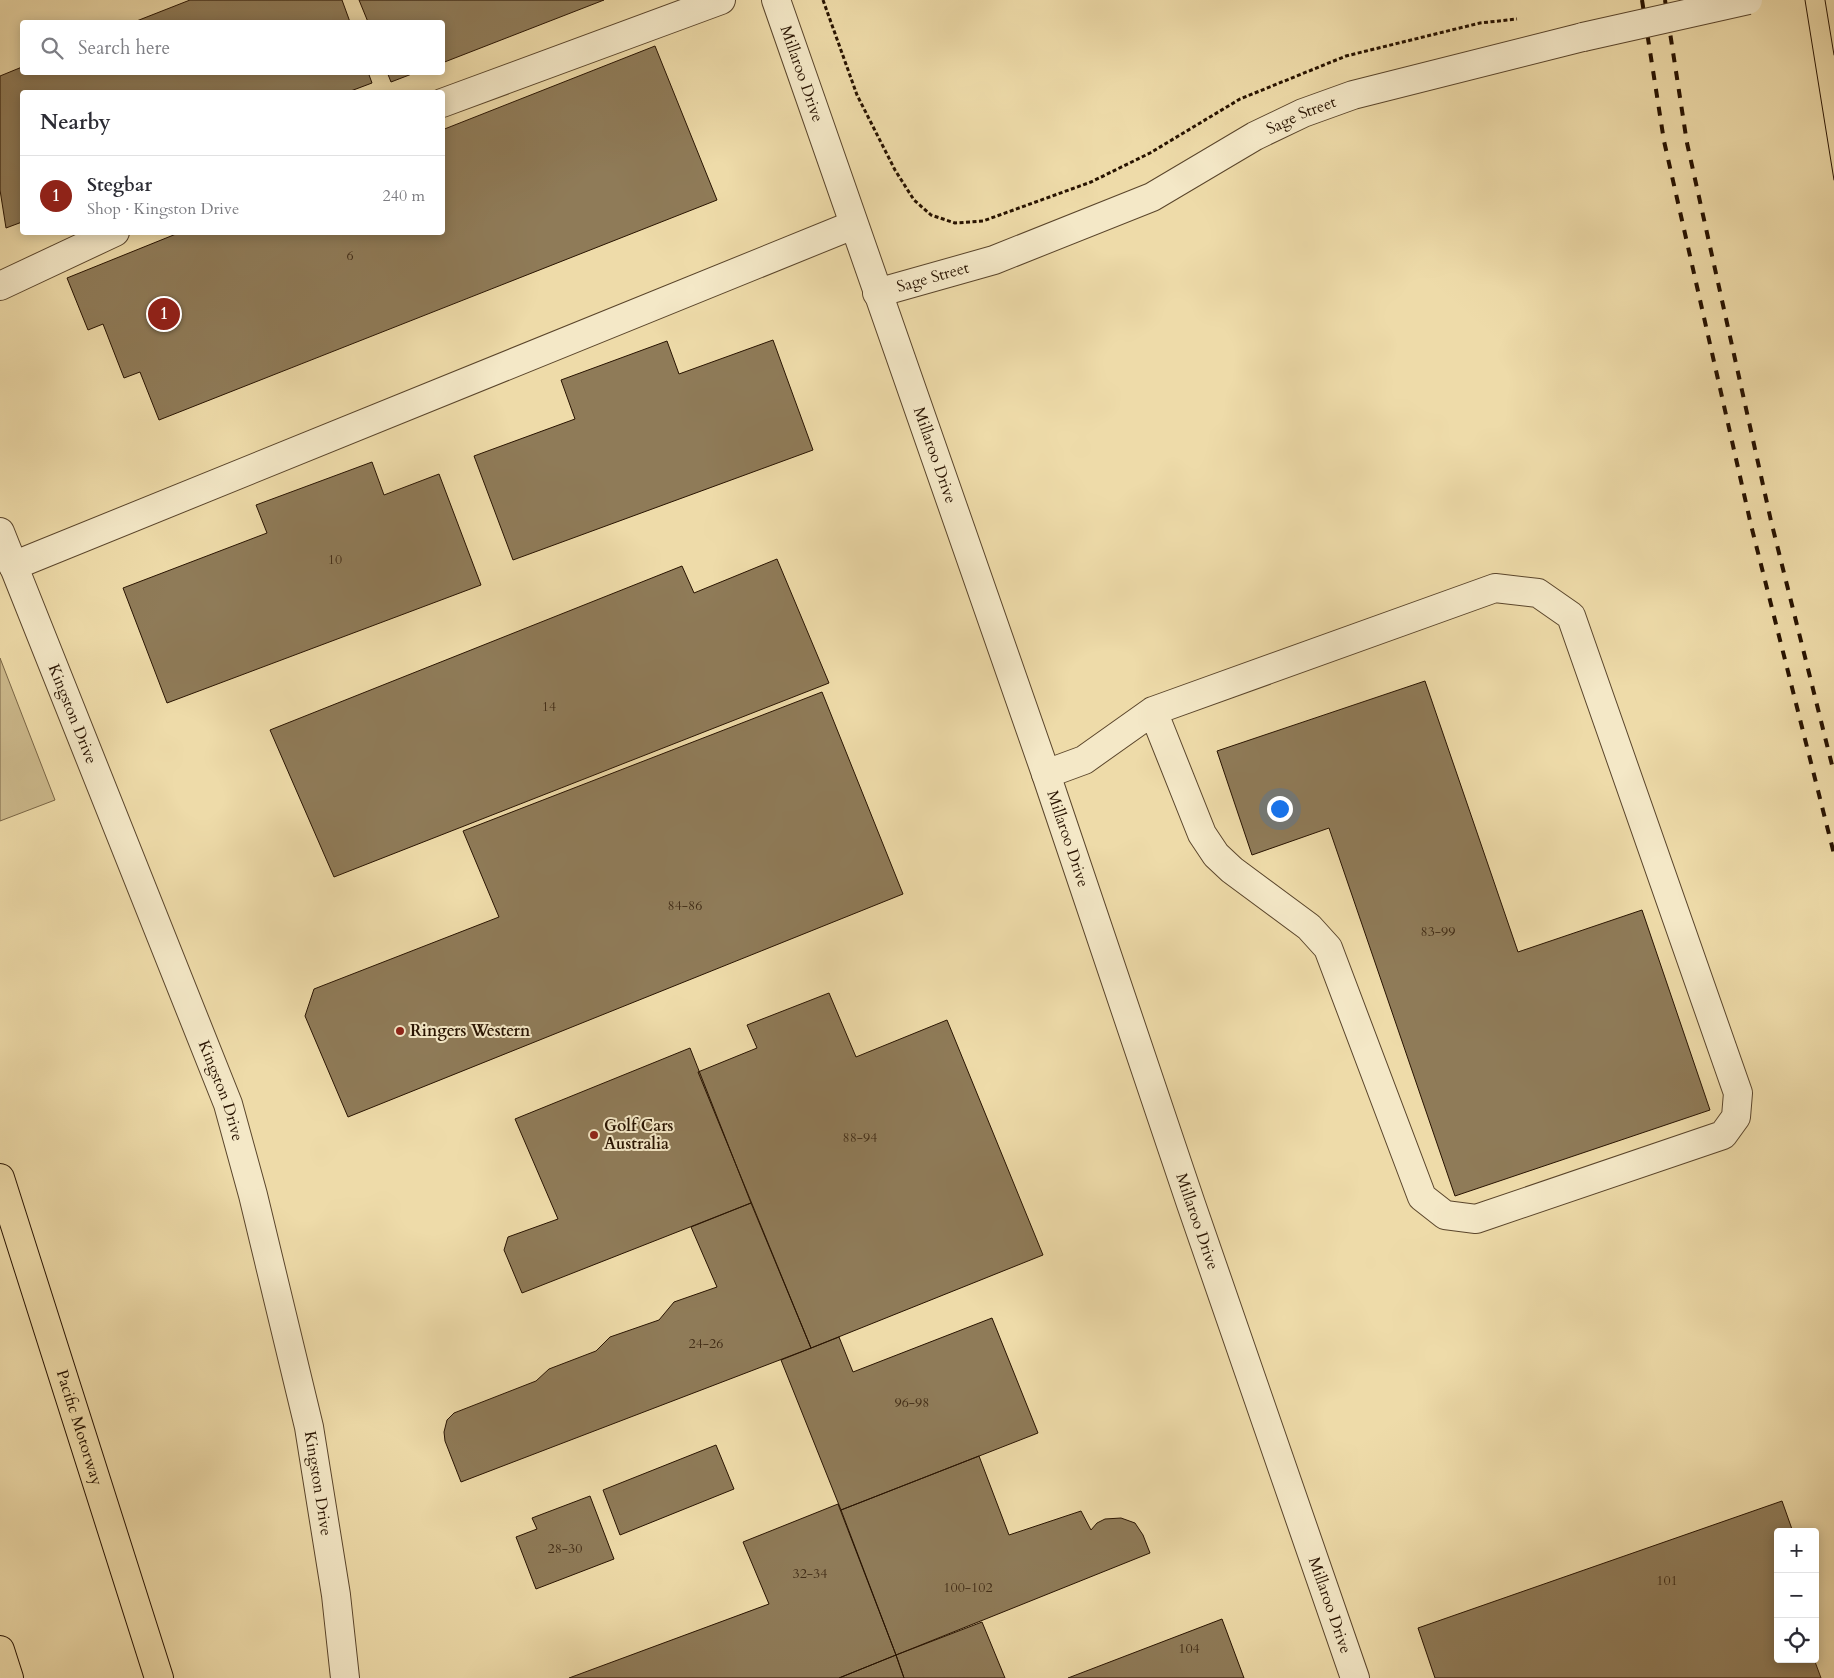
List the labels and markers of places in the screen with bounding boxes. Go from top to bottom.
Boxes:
pin: 1 [148,295,180,333]
place label: Ringers Western [410,1020,531,1042]
marker: Ringers Western [394,1025,406,1037]
place label: Golf Cars Australia [604,1115,674,1155]
marker: Golf Cars Australia [588,1129,600,1141]

